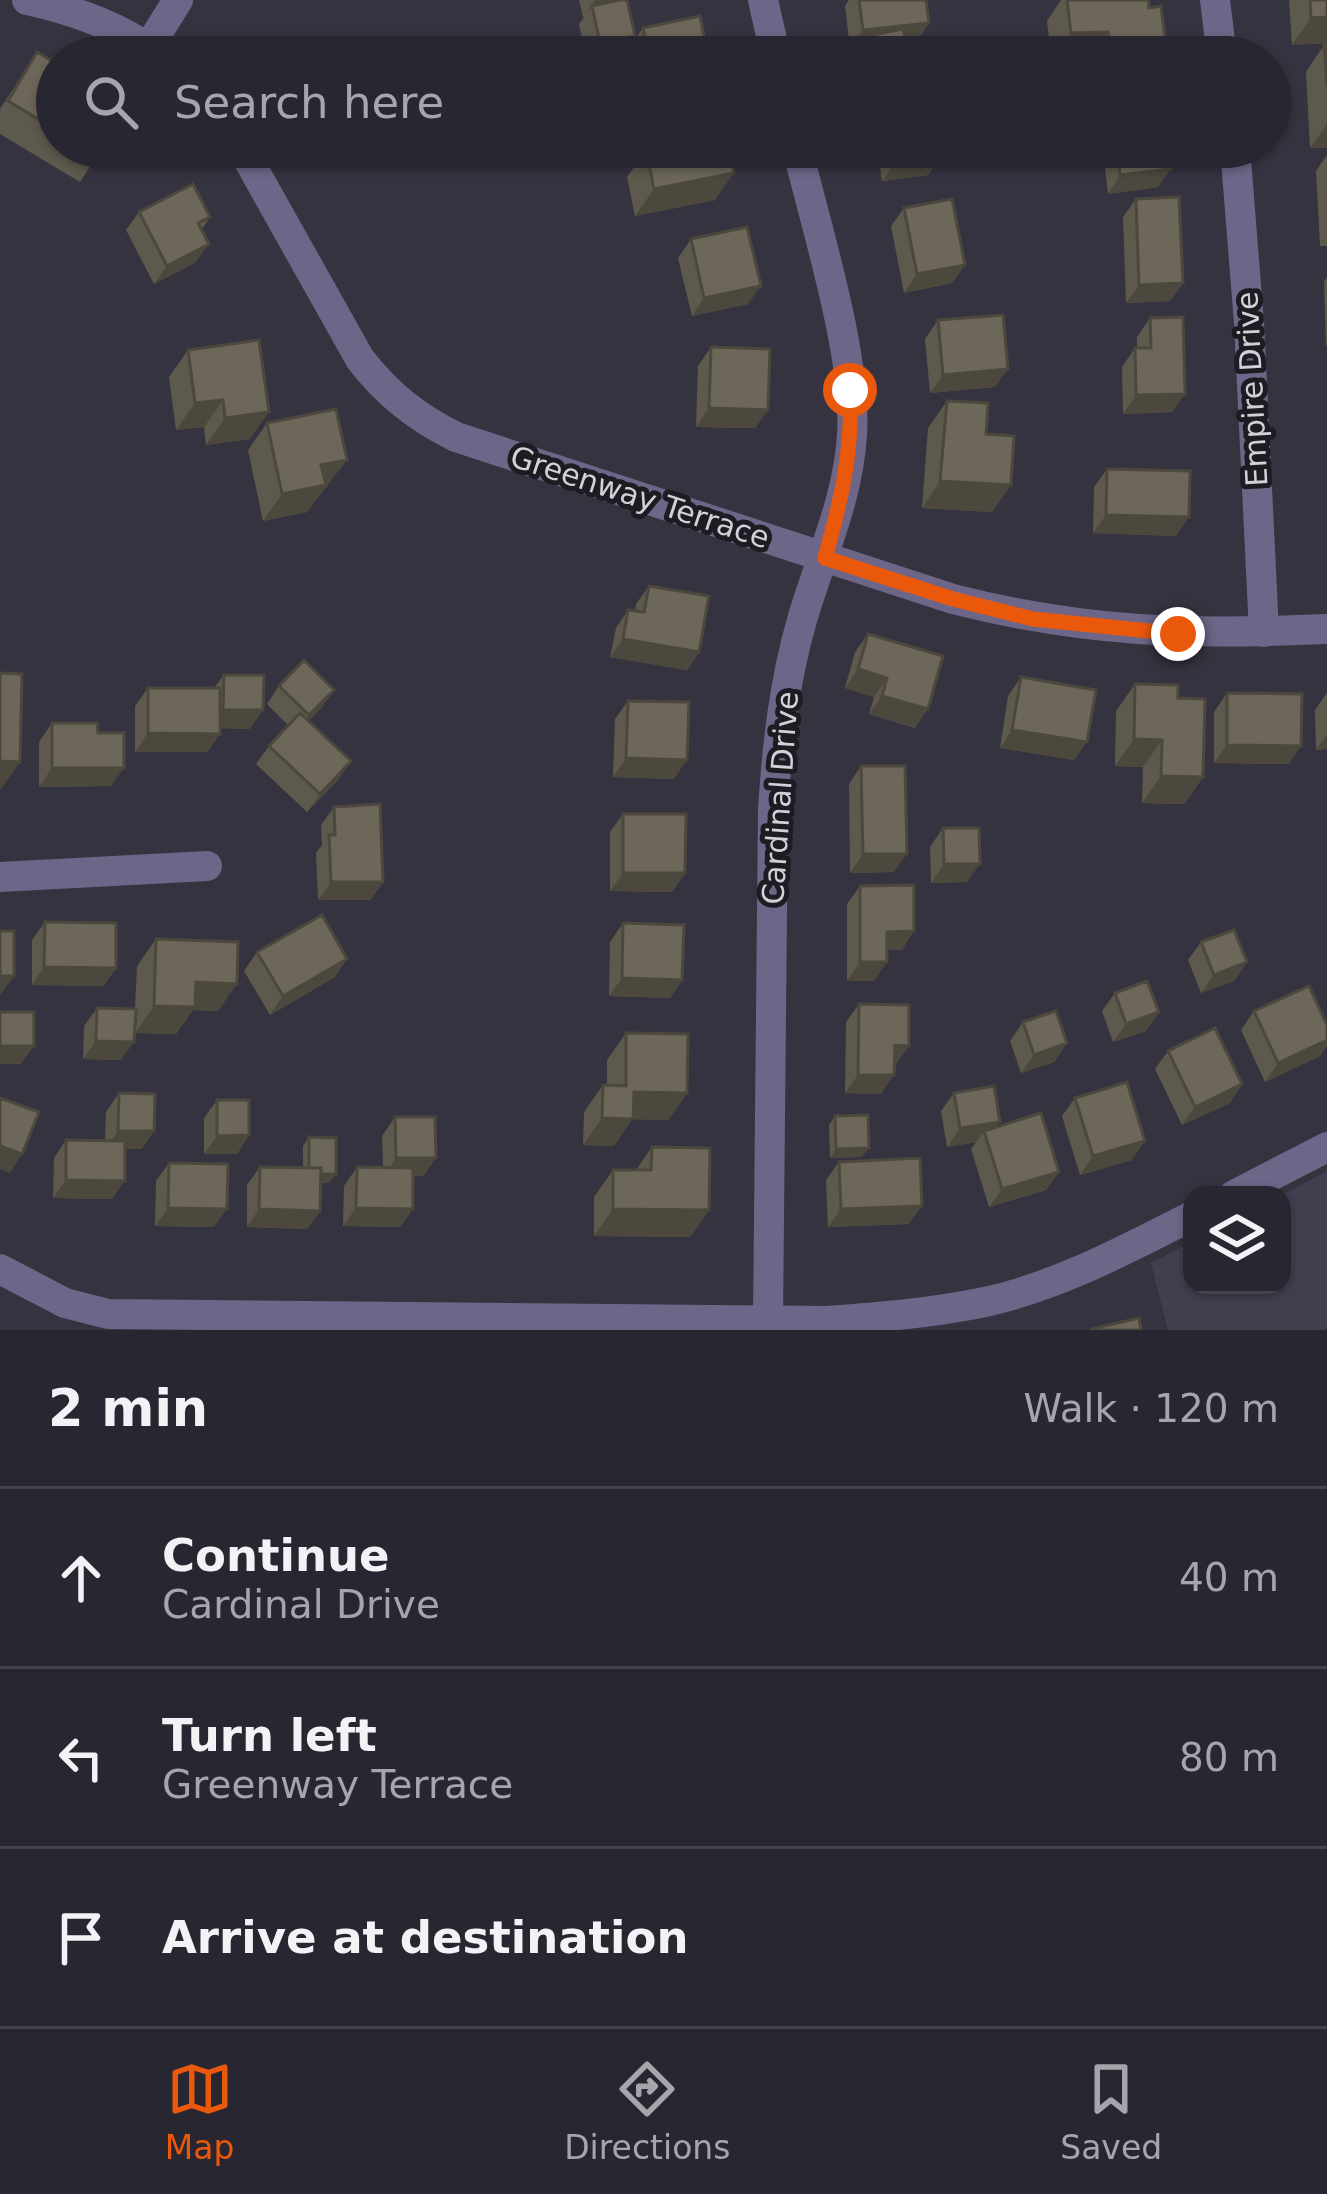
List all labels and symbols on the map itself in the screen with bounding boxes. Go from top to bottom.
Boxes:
street label: Empire Drive [1229,291,1275,487]
route start [823,363,877,417]
street label: Greenway Terrace [506,439,774,555]
route end [1151,607,1205,661]
street label: Cardinal Drive [755,690,805,906]

